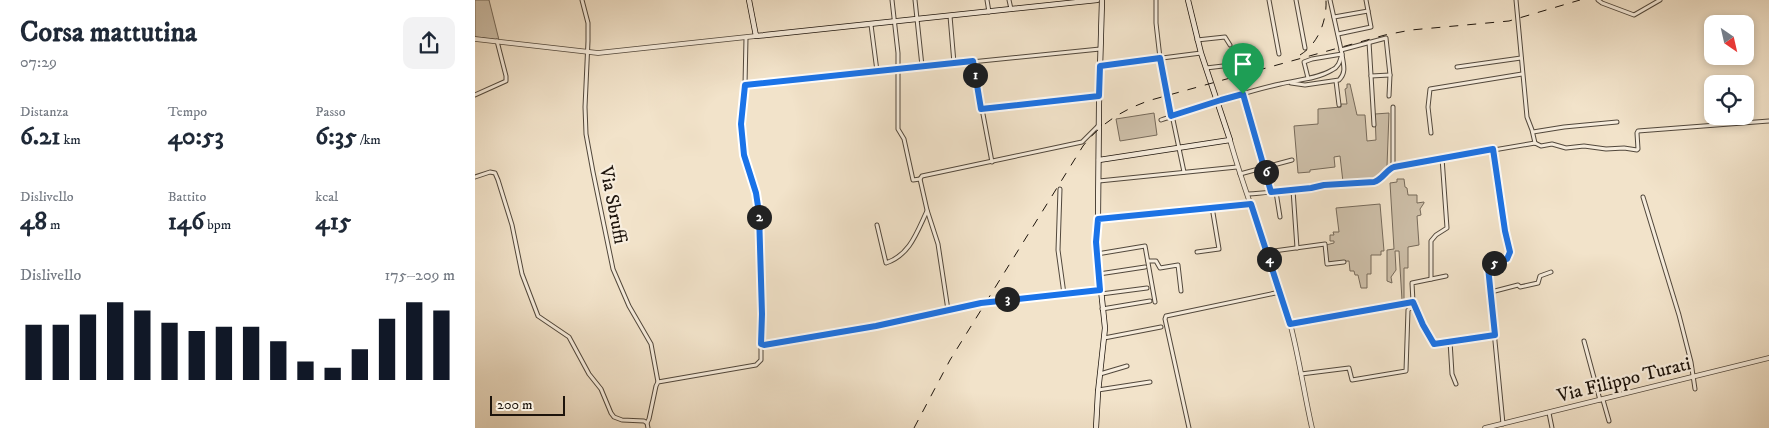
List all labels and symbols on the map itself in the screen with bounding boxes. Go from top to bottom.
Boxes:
north arrow [1704,15,1754,65]
pin [1222,43,1264,94]
pin: 1 [963,62,987,88]
pin: 6 [1253,160,1279,184]
street label: Via Sbruffi [594,163,632,246]
pin: 2 [747,204,771,230]
pin: 4 [1257,246,1281,272]
pin: 5 [1481,250,1507,276]
pin: 3 [995,286,1019,312]
street label: Via Filippo Turati [1554,352,1693,408]
scale bar [490,393,565,416]

